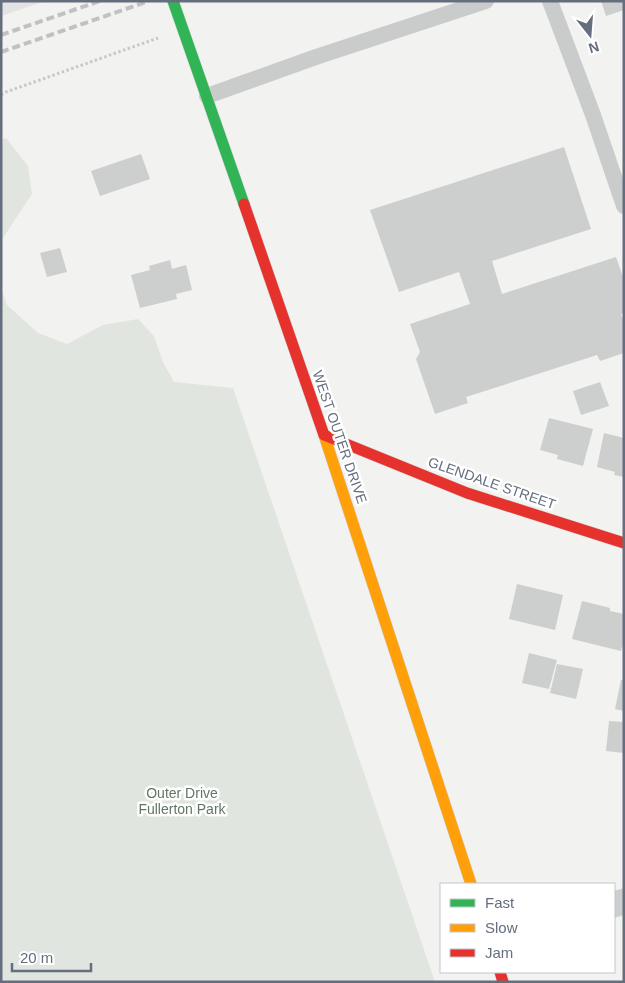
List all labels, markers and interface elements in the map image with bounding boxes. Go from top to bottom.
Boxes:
north arrow [565,10,615,60]
text: N [587,38,601,57]
street label: WEST OUTER DRIVE [310,368,370,506]
street label: GLENDALE STREET [426,454,558,512]
park label: Outer Drive Fullerton Park [138,785,227,817]
legend [440,883,615,973]
text: Fast [485,894,515,911]
text: Slow [485,919,518,936]
scale bar [12,940,91,972]
text: Jam [485,944,513,961]
text: 20 m [20,949,53,966]

